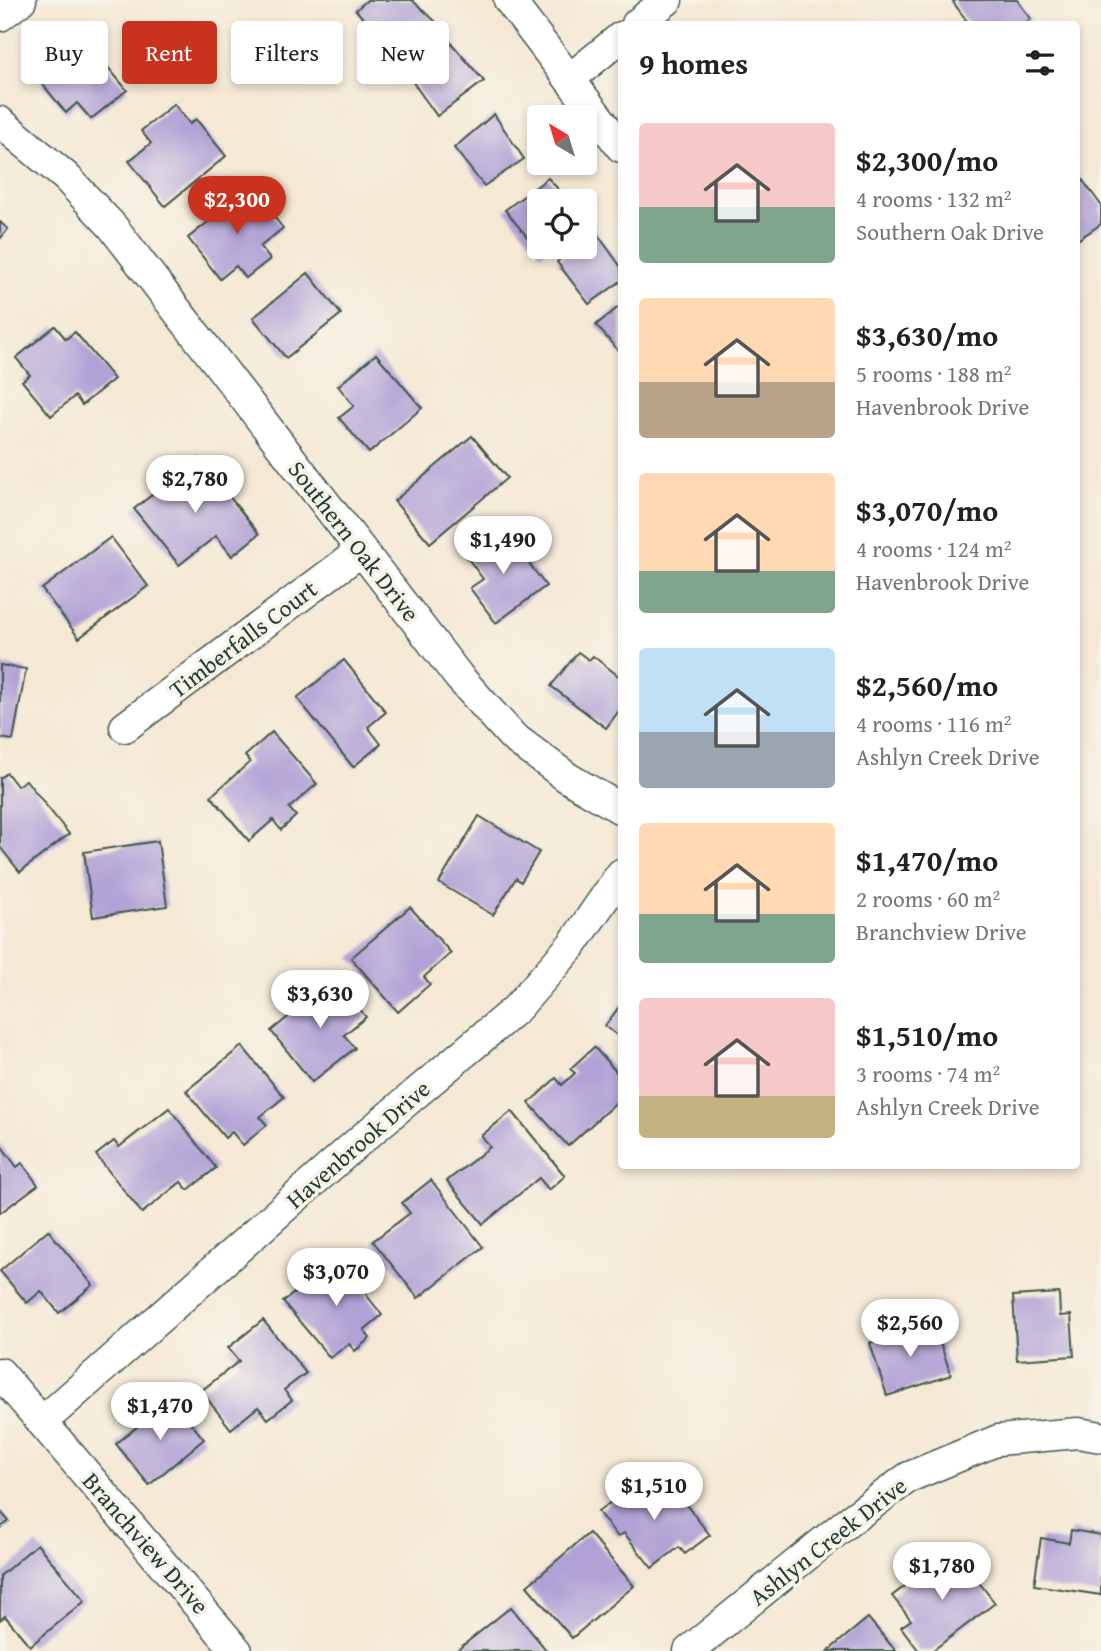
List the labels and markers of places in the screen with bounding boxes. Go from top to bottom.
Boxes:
pin: $2,300 [180,176,294,236]
pin: $2,780 [138,456,252,515]
pin: $1,490 [446,516,560,576]
pin: $3,630 [263,970,377,1030]
pin: $3,070 [279,1248,393,1308]
pin: $2,560 [853,1300,967,1359]
pin: $1,470 [103,1382,217,1442]
pin: $1,510 [597,1462,711,1522]
pin: $1,780 [885,1542,999,1602]

